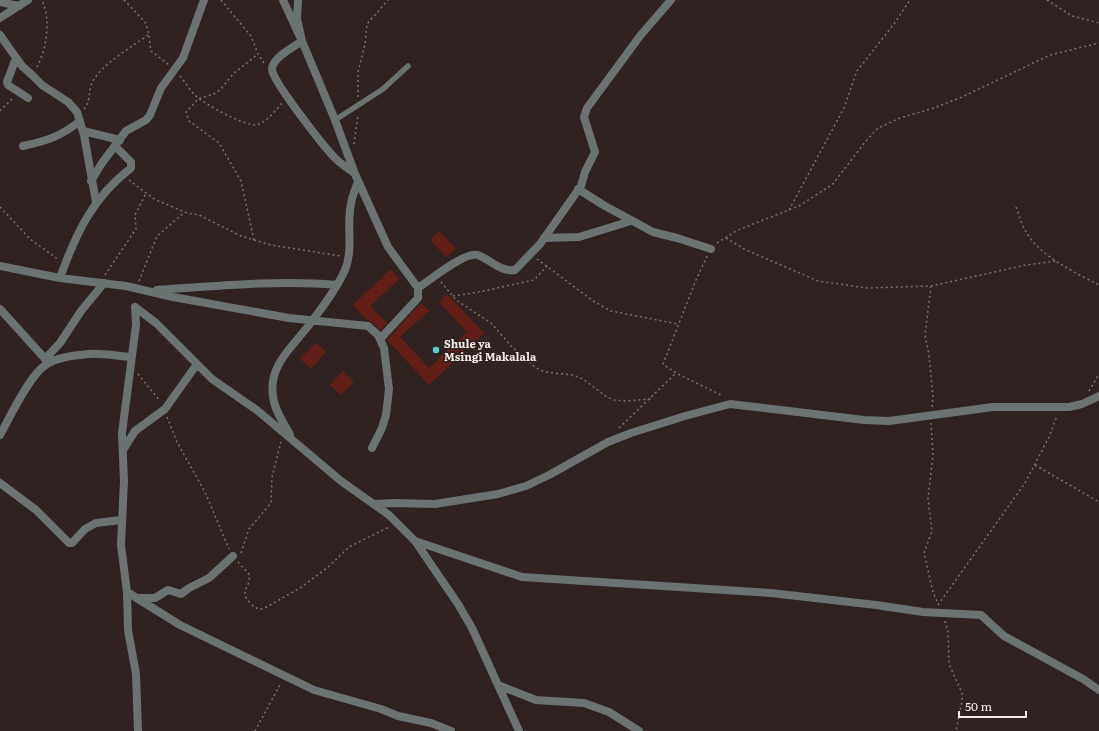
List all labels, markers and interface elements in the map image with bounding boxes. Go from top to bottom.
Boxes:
place label: Shule ya Msingi Makalala [444,335,537,364]
marker: Shule ya Msingi Makalala [431,345,441,355]
scale bar [959,693,1026,719]
text: 50 m [965,697,992,715]

